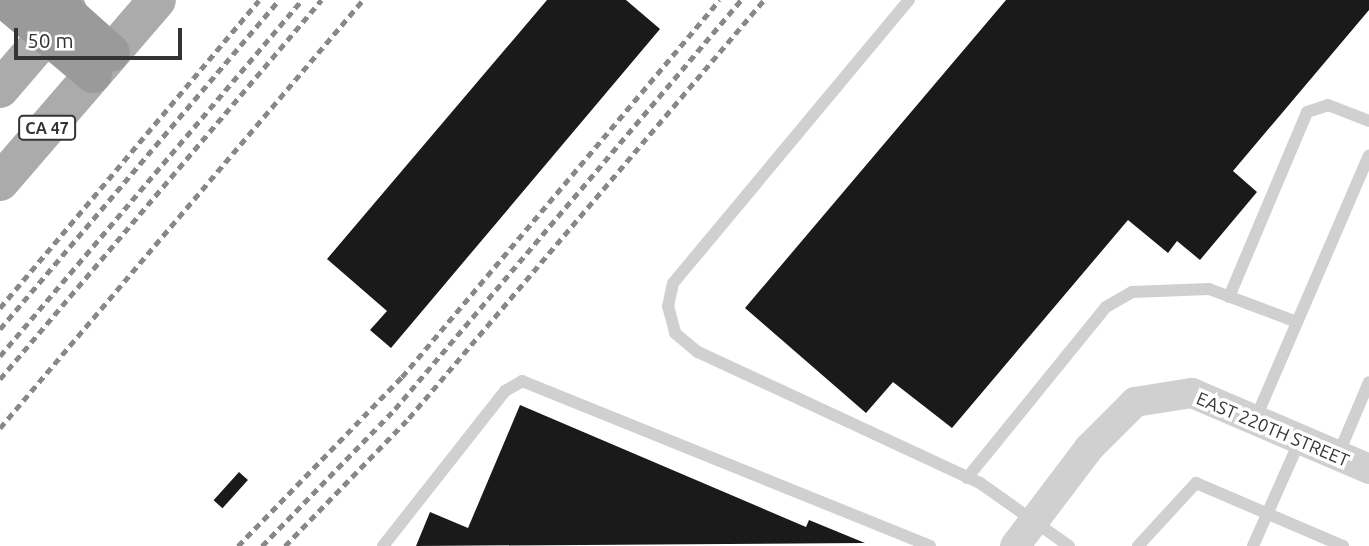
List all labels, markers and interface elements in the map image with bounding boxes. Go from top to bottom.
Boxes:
scale bar [18,14,186,58]
text: 50 m [27,28,74,52]
road number: CA 47 [17,116,77,140]
street label: EAST 220TH STREET [1193,387,1353,471]

